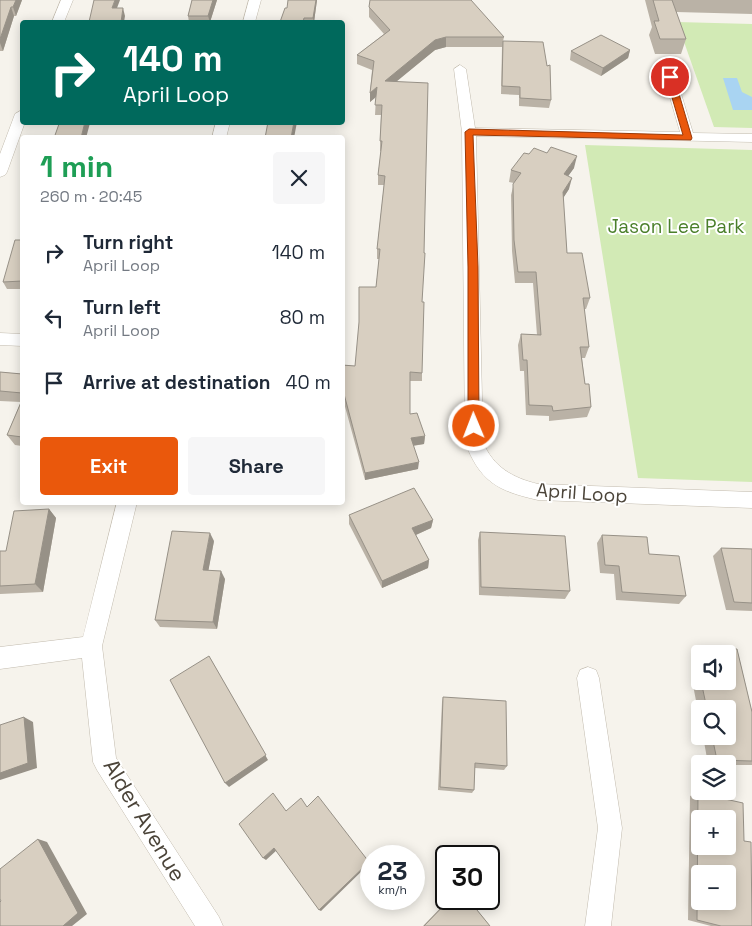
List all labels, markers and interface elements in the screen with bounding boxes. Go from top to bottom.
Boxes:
text: 140 m [123,37,223,81]
icon: right [40,40,105,105]
pin [649,56,691,98]
icon: arrive [656,63,684,91]
text: April Loop [123,80,229,108]
text: 1 min [40,147,113,186]
button: close [273,152,325,204]
text: 260 m · 20:45 [40,186,142,207]
park label: Jason Lee Park [607,214,745,239]
text: Turn right [83,230,173,255]
icon: right [40,239,68,267]
text: 140 m [272,240,325,265]
text: April Loop [83,255,160,276]
text: Turn left [83,295,161,320]
icon: left [40,304,68,332]
text: 80 m [280,305,325,330]
text: April Loop [83,320,160,341]
icon: arrive [40,369,68,397]
text: Arrive at destination [83,370,271,395]
text: 40 m [286,370,331,395]
position arrow [447,399,499,451]
button: Exit [40,437,178,495]
button: Share [188,437,325,495]
street label: April Loop [535,477,629,509]
map controls [691,645,736,910]
button: sound [691,645,736,690]
button: search [691,700,736,745]
street label: Alder Avenue [98,754,192,886]
button: layers [691,755,736,800]
button: + [691,810,736,855]
speed limit sign: 30 [435,845,500,910]
text: 23 [377,855,408,887]
button: − [691,865,736,910]
text: km/h [378,882,407,898]

